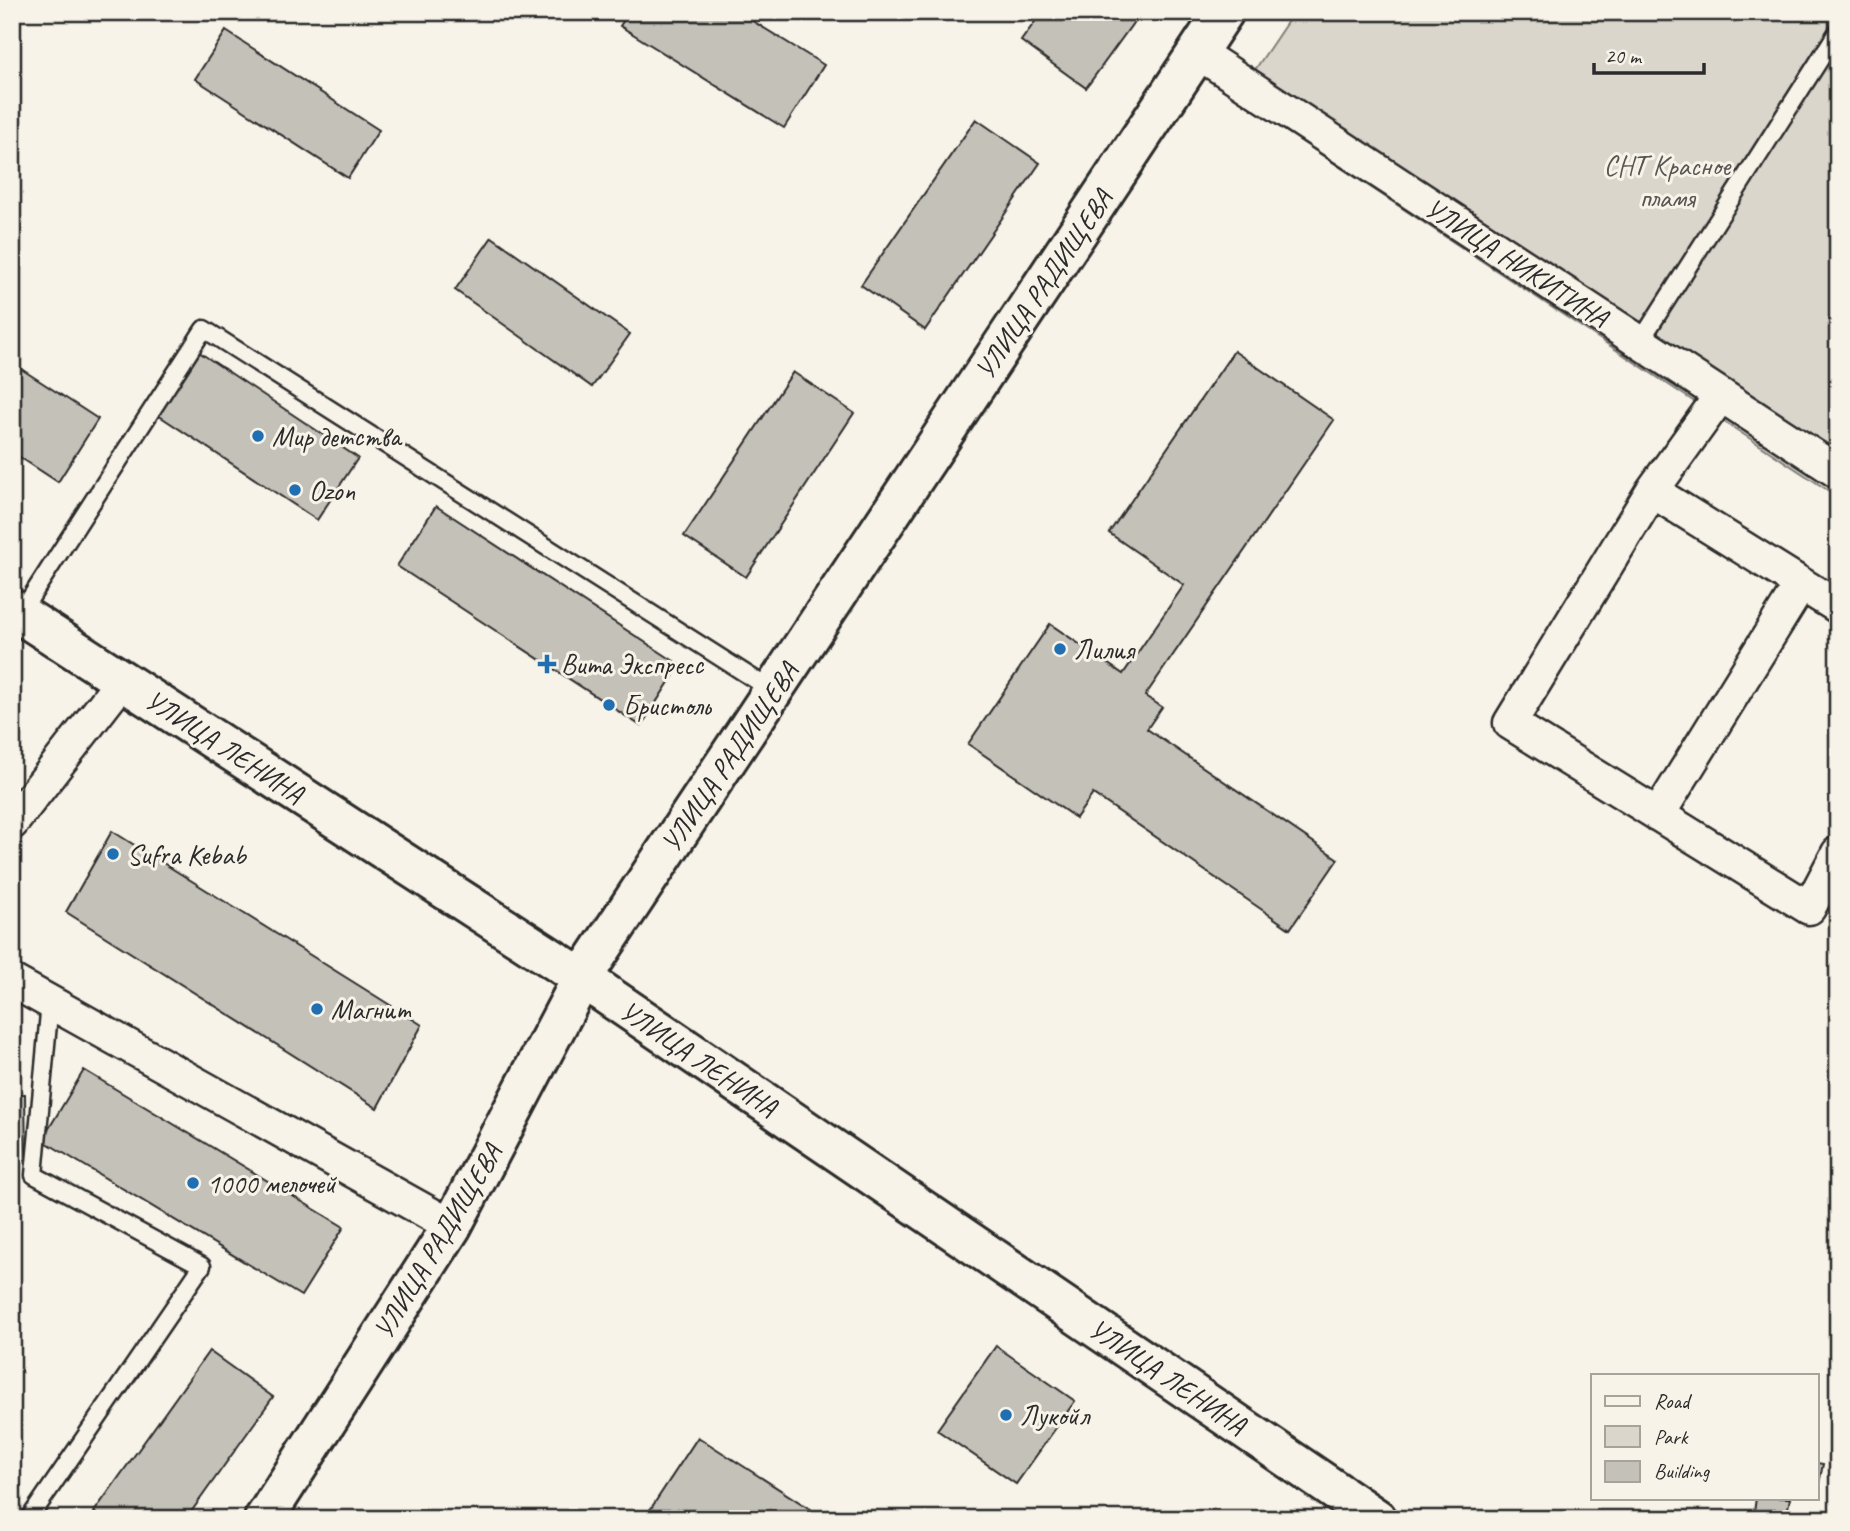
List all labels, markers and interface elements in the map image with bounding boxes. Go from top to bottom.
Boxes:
scale bar [1594,32,1705,76]
text: 20 m [1605,43,1643,69]
park label: СНТ Красное пламя [1604,148,1732,215]
street label: УЛИЦА РАДИЩЕВА [967,181,1121,386]
street label: УЛИЦА НИКИТИНА [1419,190,1617,336]
place label: Мир детства [272,419,403,454]
marker: Мир детства [250,428,266,444]
place label: Ozon [309,473,355,508]
marker: Ozon [287,482,303,498]
place label: Лилия [1074,632,1136,667]
marker: Лилия [1052,641,1068,657]
place label: Вита Экспресс [561,647,705,682]
street label: УЛИЦА РАДИЩЕВА [653,654,807,859]
marker: Вита Экспресс [539,656,555,672]
street label: УЛИЦА ЛЕНИНА [139,682,312,811]
place label: Бристоль [623,688,713,723]
marker: Бристоль [601,697,617,713]
place label: Sufra Kebab [127,837,247,872]
marker: Sufra Kebab [105,846,121,862]
place label: Магнит [331,992,412,1027]
street label: УЛИЦА ЛЕНИНА [613,993,785,1125]
marker: Магнит [309,1001,325,1017]
street label: УЛИЦА РАДИЩЕВА [366,1136,510,1345]
place label: 1000 мелочей [207,1166,337,1201]
marker: 1000 мелочей [185,1175,201,1191]
street label: УЛИЦА ЛЕНИНА [1082,1311,1254,1443]
legend [1591,1374,1818,1500]
text: Road [1654,1388,1693,1414]
place label: Лукойл [1020,1398,1091,1433]
marker: Лукойл [998,1407,1014,1423]
text: Park [1654,1424,1689,1450]
text: Building [1654,1458,1711,1484]

